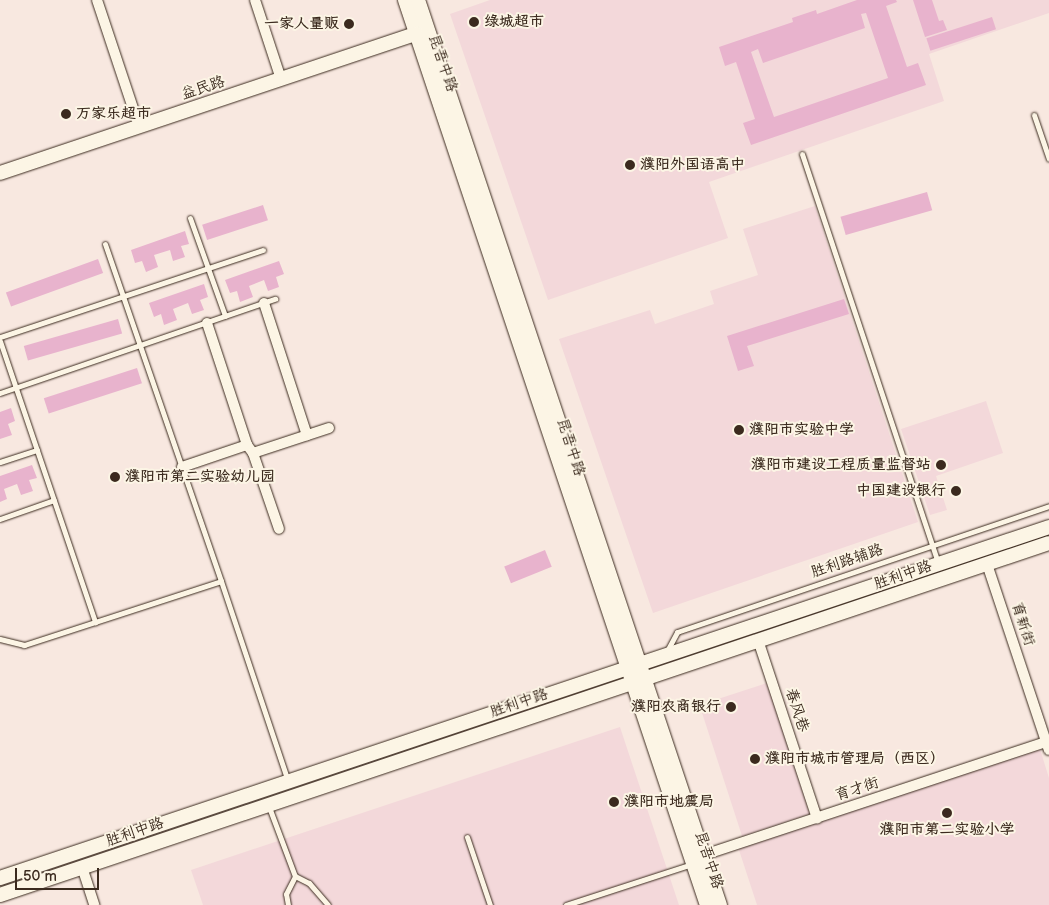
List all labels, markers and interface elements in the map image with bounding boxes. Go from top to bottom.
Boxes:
place label: 绿城超市 [484,13,544,31]
place label: 一家人量贩 [264,15,339,33]
marker: 绿城超市 [468,16,480,28]
marker: 一家人量贩 [343,18,355,30]
street label: 昆吾中路 [425,32,461,94]
street label: 益民路 [179,72,227,104]
place label: 万家乐超市 [76,105,151,123]
marker: 万家乐超市 [60,108,72,120]
place label: 濮阳外国语高中 [640,156,745,174]
marker: 濮阳外国语高中 [624,159,636,171]
street label: 昆吾中路 [553,416,589,478]
place label: 濮阳市实验中学 [749,421,854,439]
marker: 濮阳市实验中学 [733,424,745,436]
place label: 濮阳市建设工程质量监督站 [751,456,931,474]
marker: 濮阳市建设工程质量监督站 [935,459,947,471]
place label: 濮阳市第二实验幼儿园 [125,468,275,486]
marker: 濮阳市第二实验幼儿园 [109,471,121,483]
place label: 中国建设银行 [856,482,946,500]
marker: 中国建设银行 [950,485,962,497]
street label: 胜利路辅路 [809,540,885,582]
street label: 胜利中路 [872,557,934,593]
street label: 育新街 [1007,600,1039,648]
street label: 胜利中路 [488,685,550,721]
street label: 春风巷 [781,686,813,734]
place label: 濮阳农商银行 [631,698,721,716]
marker: 濮阳农商银行 [725,701,737,713]
place label: 濮阳市城市管理局（西区） [765,750,945,768]
marker: 濮阳市城市管理局（西区） [749,753,761,765]
street label: 育才街 [833,773,881,805]
place label: 濮阳市地震局 [624,793,714,811]
marker: 濮阳市地震局 [608,796,620,808]
marker: 濮阳市第二实验小学 [941,807,953,819]
street label: 胜利中路 [104,814,166,850]
place label: 濮阳市第二实验小学 [880,821,1014,839]
street label: 昆吾中路 [691,829,727,891]
scale bar [18,858,101,890]
text: 50 m [23,867,57,886]

